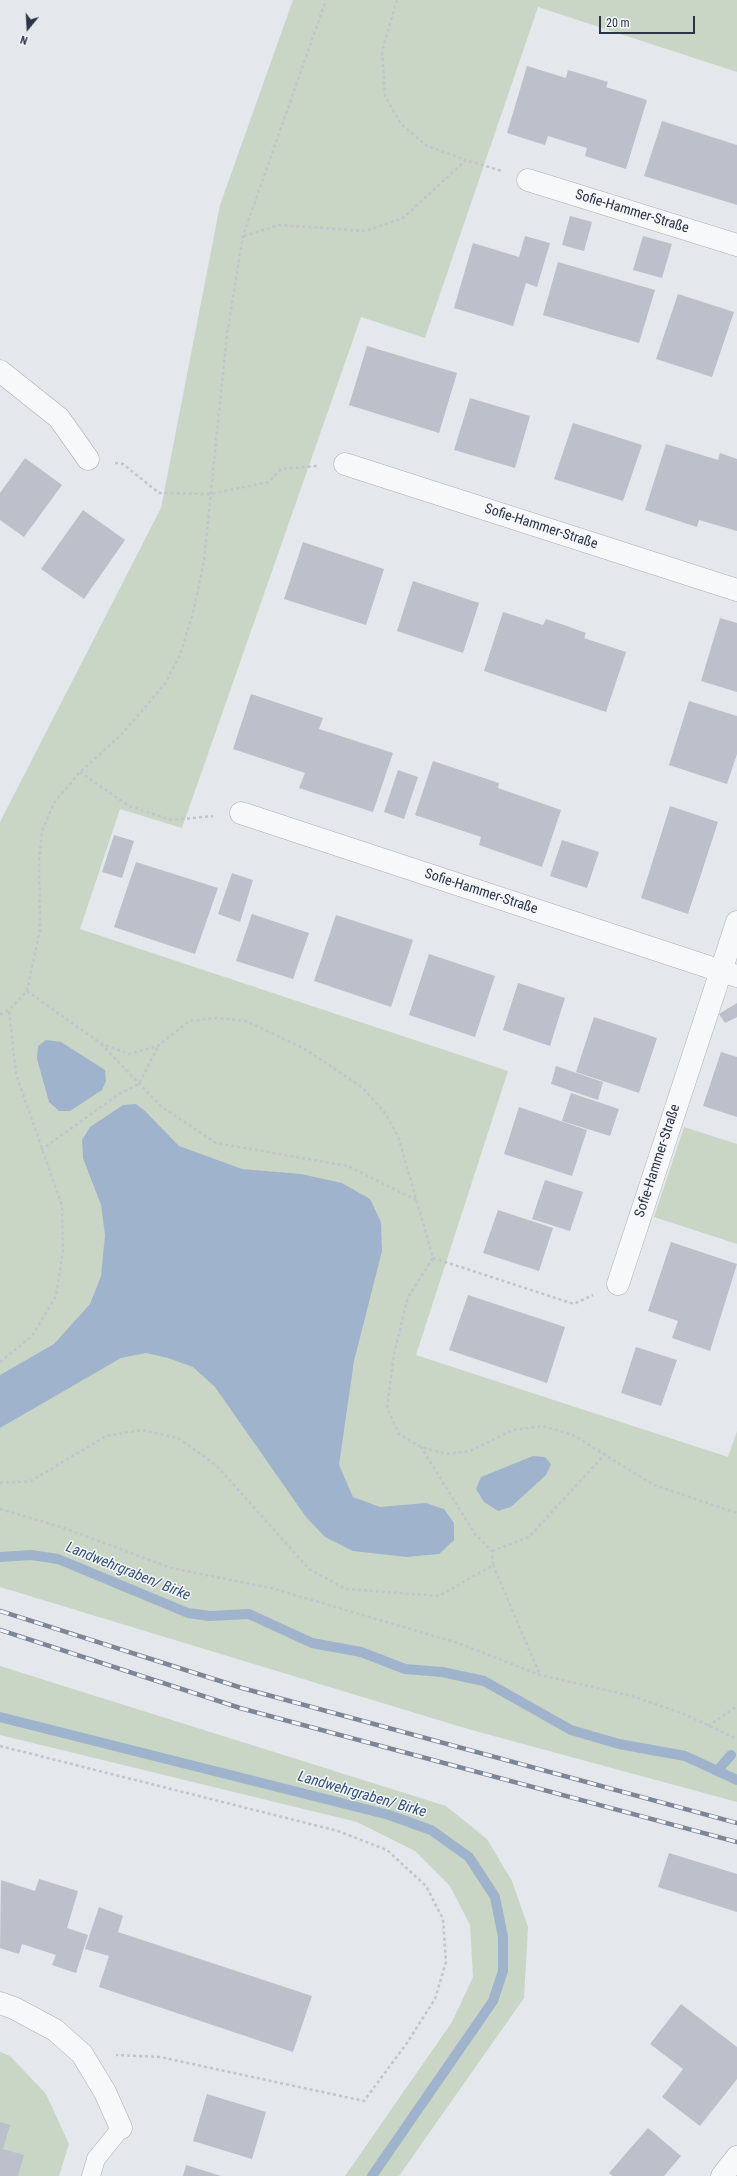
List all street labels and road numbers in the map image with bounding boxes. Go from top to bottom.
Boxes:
street label: Sofie-Hammer-Straße [573,187,691,237]
street label: Sofie-Hammer-Straße [482,501,600,553]
street label: Sofie-Hammer-Straße [422,866,540,918]
street label: Sofie-Hammer-Straße [632,1102,684,1220]

